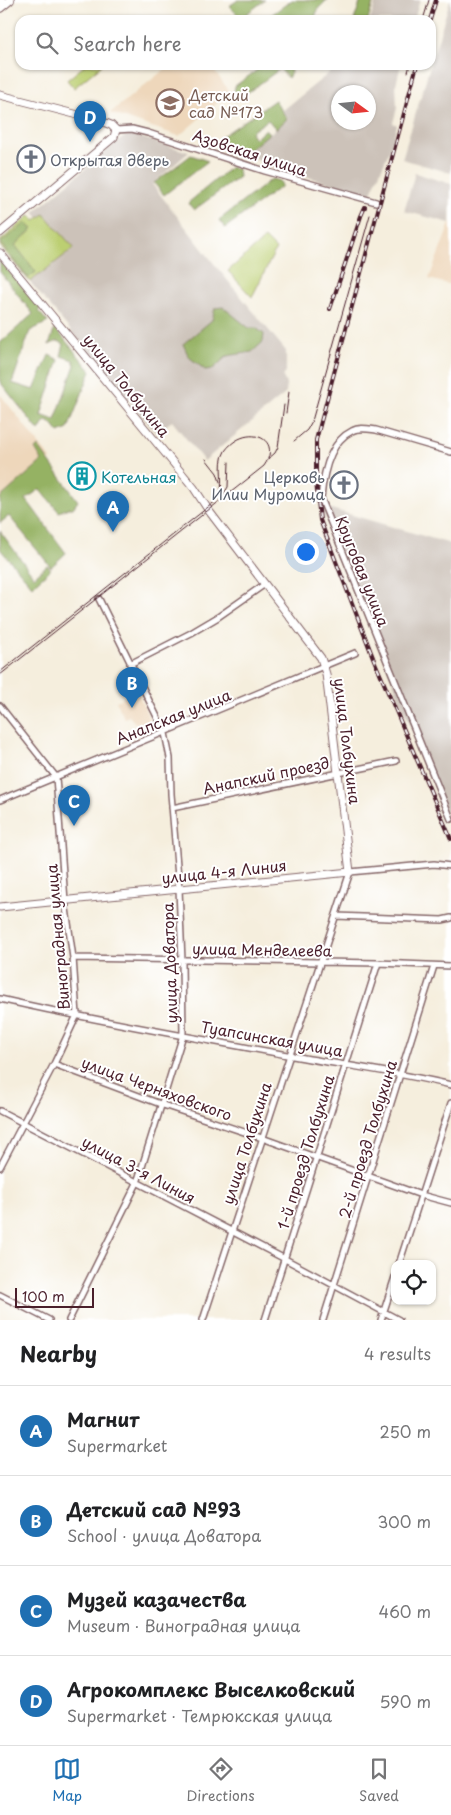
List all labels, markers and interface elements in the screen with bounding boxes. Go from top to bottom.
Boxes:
search box [15,15,436,70]
icon: search [33,29,61,57]
text: Search here [73,29,182,57]
place label: Детский cад №173 [188,83,263,123]
north arrow [331,85,376,130]
school or university icon: Детский cад №173 [155,88,185,118]
pin: D [74,101,106,142]
street label: Азовская улица [190,123,311,181]
church icon: Открытая дверь [16,144,46,174]
place label: Открытая дверь [50,148,170,171]
street label: улица Толбухина [78,328,176,442]
building icon: Котельная [67,461,97,491]
place label: Котельная [101,465,177,488]
place label: Церковь Илии Муромца [212,465,326,505]
church icon: Церковь Илии Муромца [329,470,359,500]
pin: A [97,491,129,532]
street label: Круговая улица [330,512,396,630]
your location [293,539,319,565]
pin: B [116,667,148,708]
street label: улица Толбухина [329,676,367,806]
street label: Анапская улица [112,682,235,750]
street label: Анапский проезд [201,750,331,800]
pin: C [58,785,90,826]
street label: улица 4-я Линия [160,853,288,889]
street label: Виноградная улица [39,863,75,1011]
street label: улица Доватора [155,901,183,1024]
street label: улица Менделеева [192,936,333,962]
street label: Туапсинская улица [199,1014,345,1062]
street label: улица Черняховского [79,1050,235,1126]
street label: 2-й проезд Толбухина [332,1057,402,1221]
street label: 1-й проезд Толбухина [271,1071,340,1232]
street label: улица Толбухина [215,1078,277,1207]
street label: улица 3-я Линия [78,1129,200,1209]
map controls [391,1260,436,1305]
button: locate [391,1260,436,1305]
scale bar [15,1285,94,1308]
text: 100 m [22,1286,65,1307]
text: Nearby [20,1337,97,1369]
text: 4 results [364,1341,431,1365]
text: Магнит [67,1405,139,1433]
text: A [30,1419,42,1443]
text: 250 m [380,1419,431,1443]
text: Supermarket [67,1433,167,1457]
text: Детский сад №93 [67,1495,241,1523]
text: B [31,1509,41,1533]
text: 300 m [377,1509,431,1533]
text: School · улица Доватора [67,1523,261,1547]
text: Музей казачества [67,1585,247,1613]
text: C [30,1599,42,1623]
text: 460 m [379,1599,431,1623]
text: Museum · Виноградная улица [67,1613,300,1637]
text: Агрокомплекс Выселковский [67,1675,355,1703]
text: D [30,1689,42,1713]
text: 590 m [379,1689,431,1713]
text: Supermarket · Темрюкская улица [67,1703,332,1727]
tab: Map [52,1755,82,1806]
tab: Directions [187,1755,255,1806]
tab: Saved [359,1755,399,1806]

